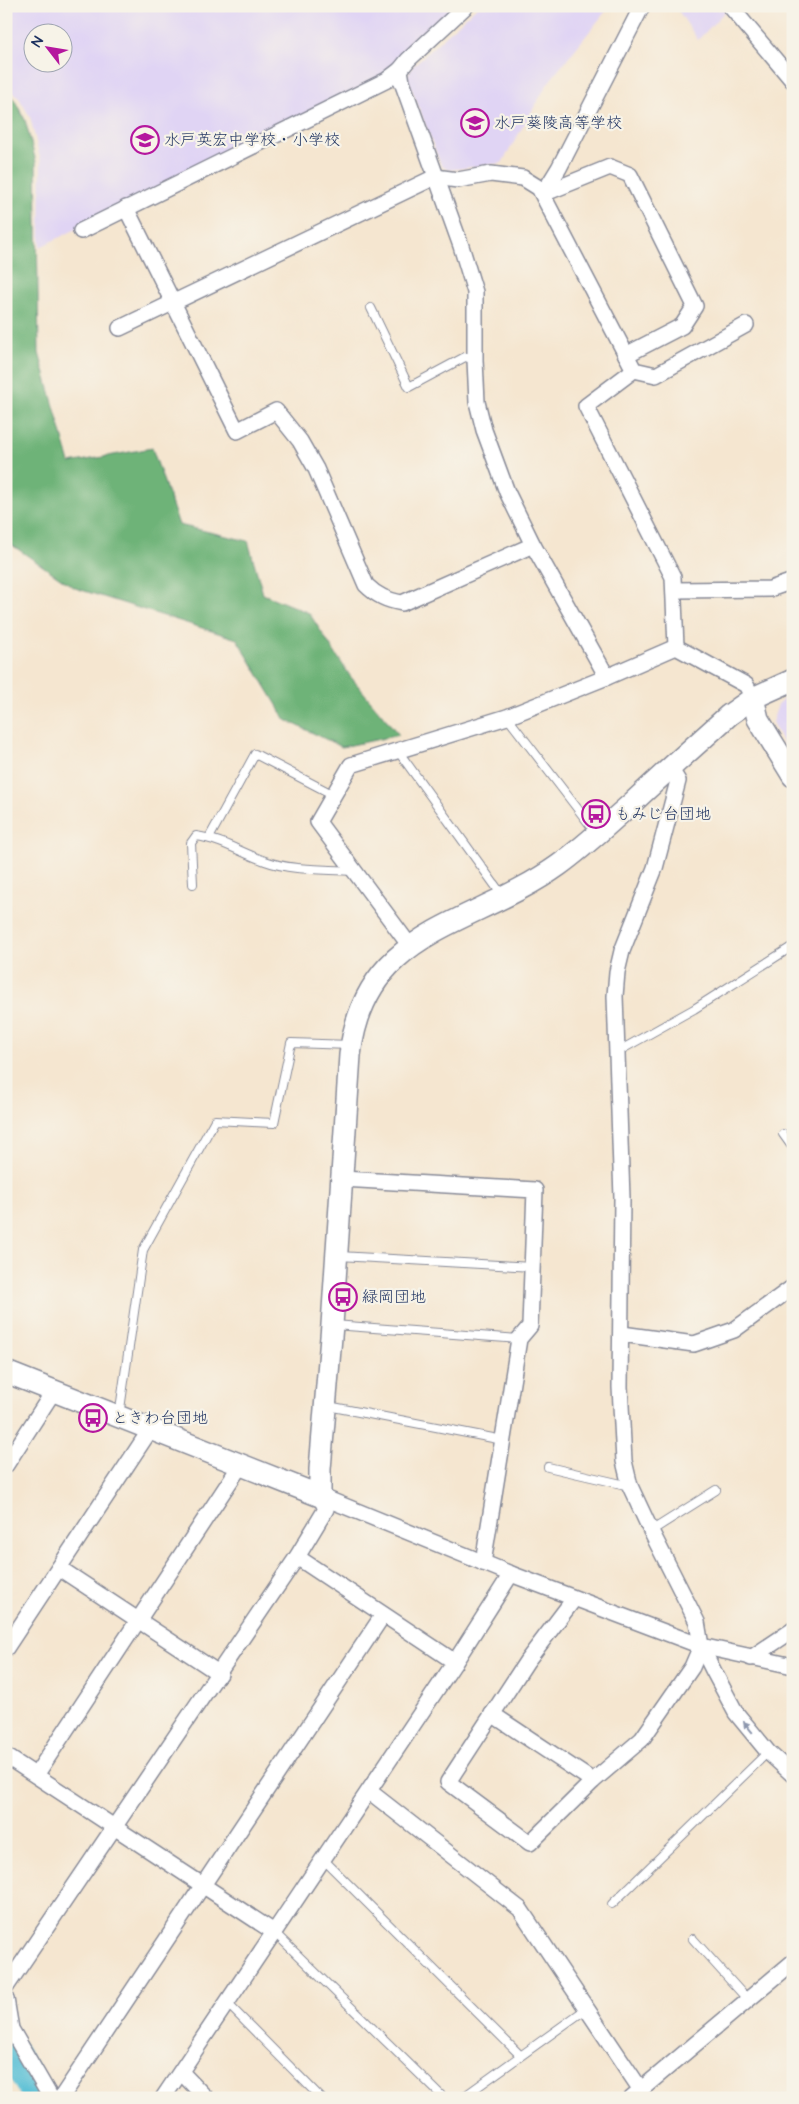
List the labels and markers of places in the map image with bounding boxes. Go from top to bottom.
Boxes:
school or university icon: 水戸葵陵高等学校 [460,108,490,138]
place label: 水戸葵陵高等学校 [494,112,622,134]
school or university icon: 水戸英宏中学校・小学校 [130,125,160,155]
place label: 水戸英宏中学校・小学校 [164,129,340,151]
bus stop icon: もみじ台団地 [581,799,611,829]
place label: もみじ台団地 [615,803,711,825]
bus stop icon: 緑岡団地 [328,1282,358,1312]
place label: 緑岡団地 [362,1286,426,1308]
bus stop icon: ときわ台団地 [78,1403,108,1433]
place label: ときわ台団地 [112,1407,208,1429]

